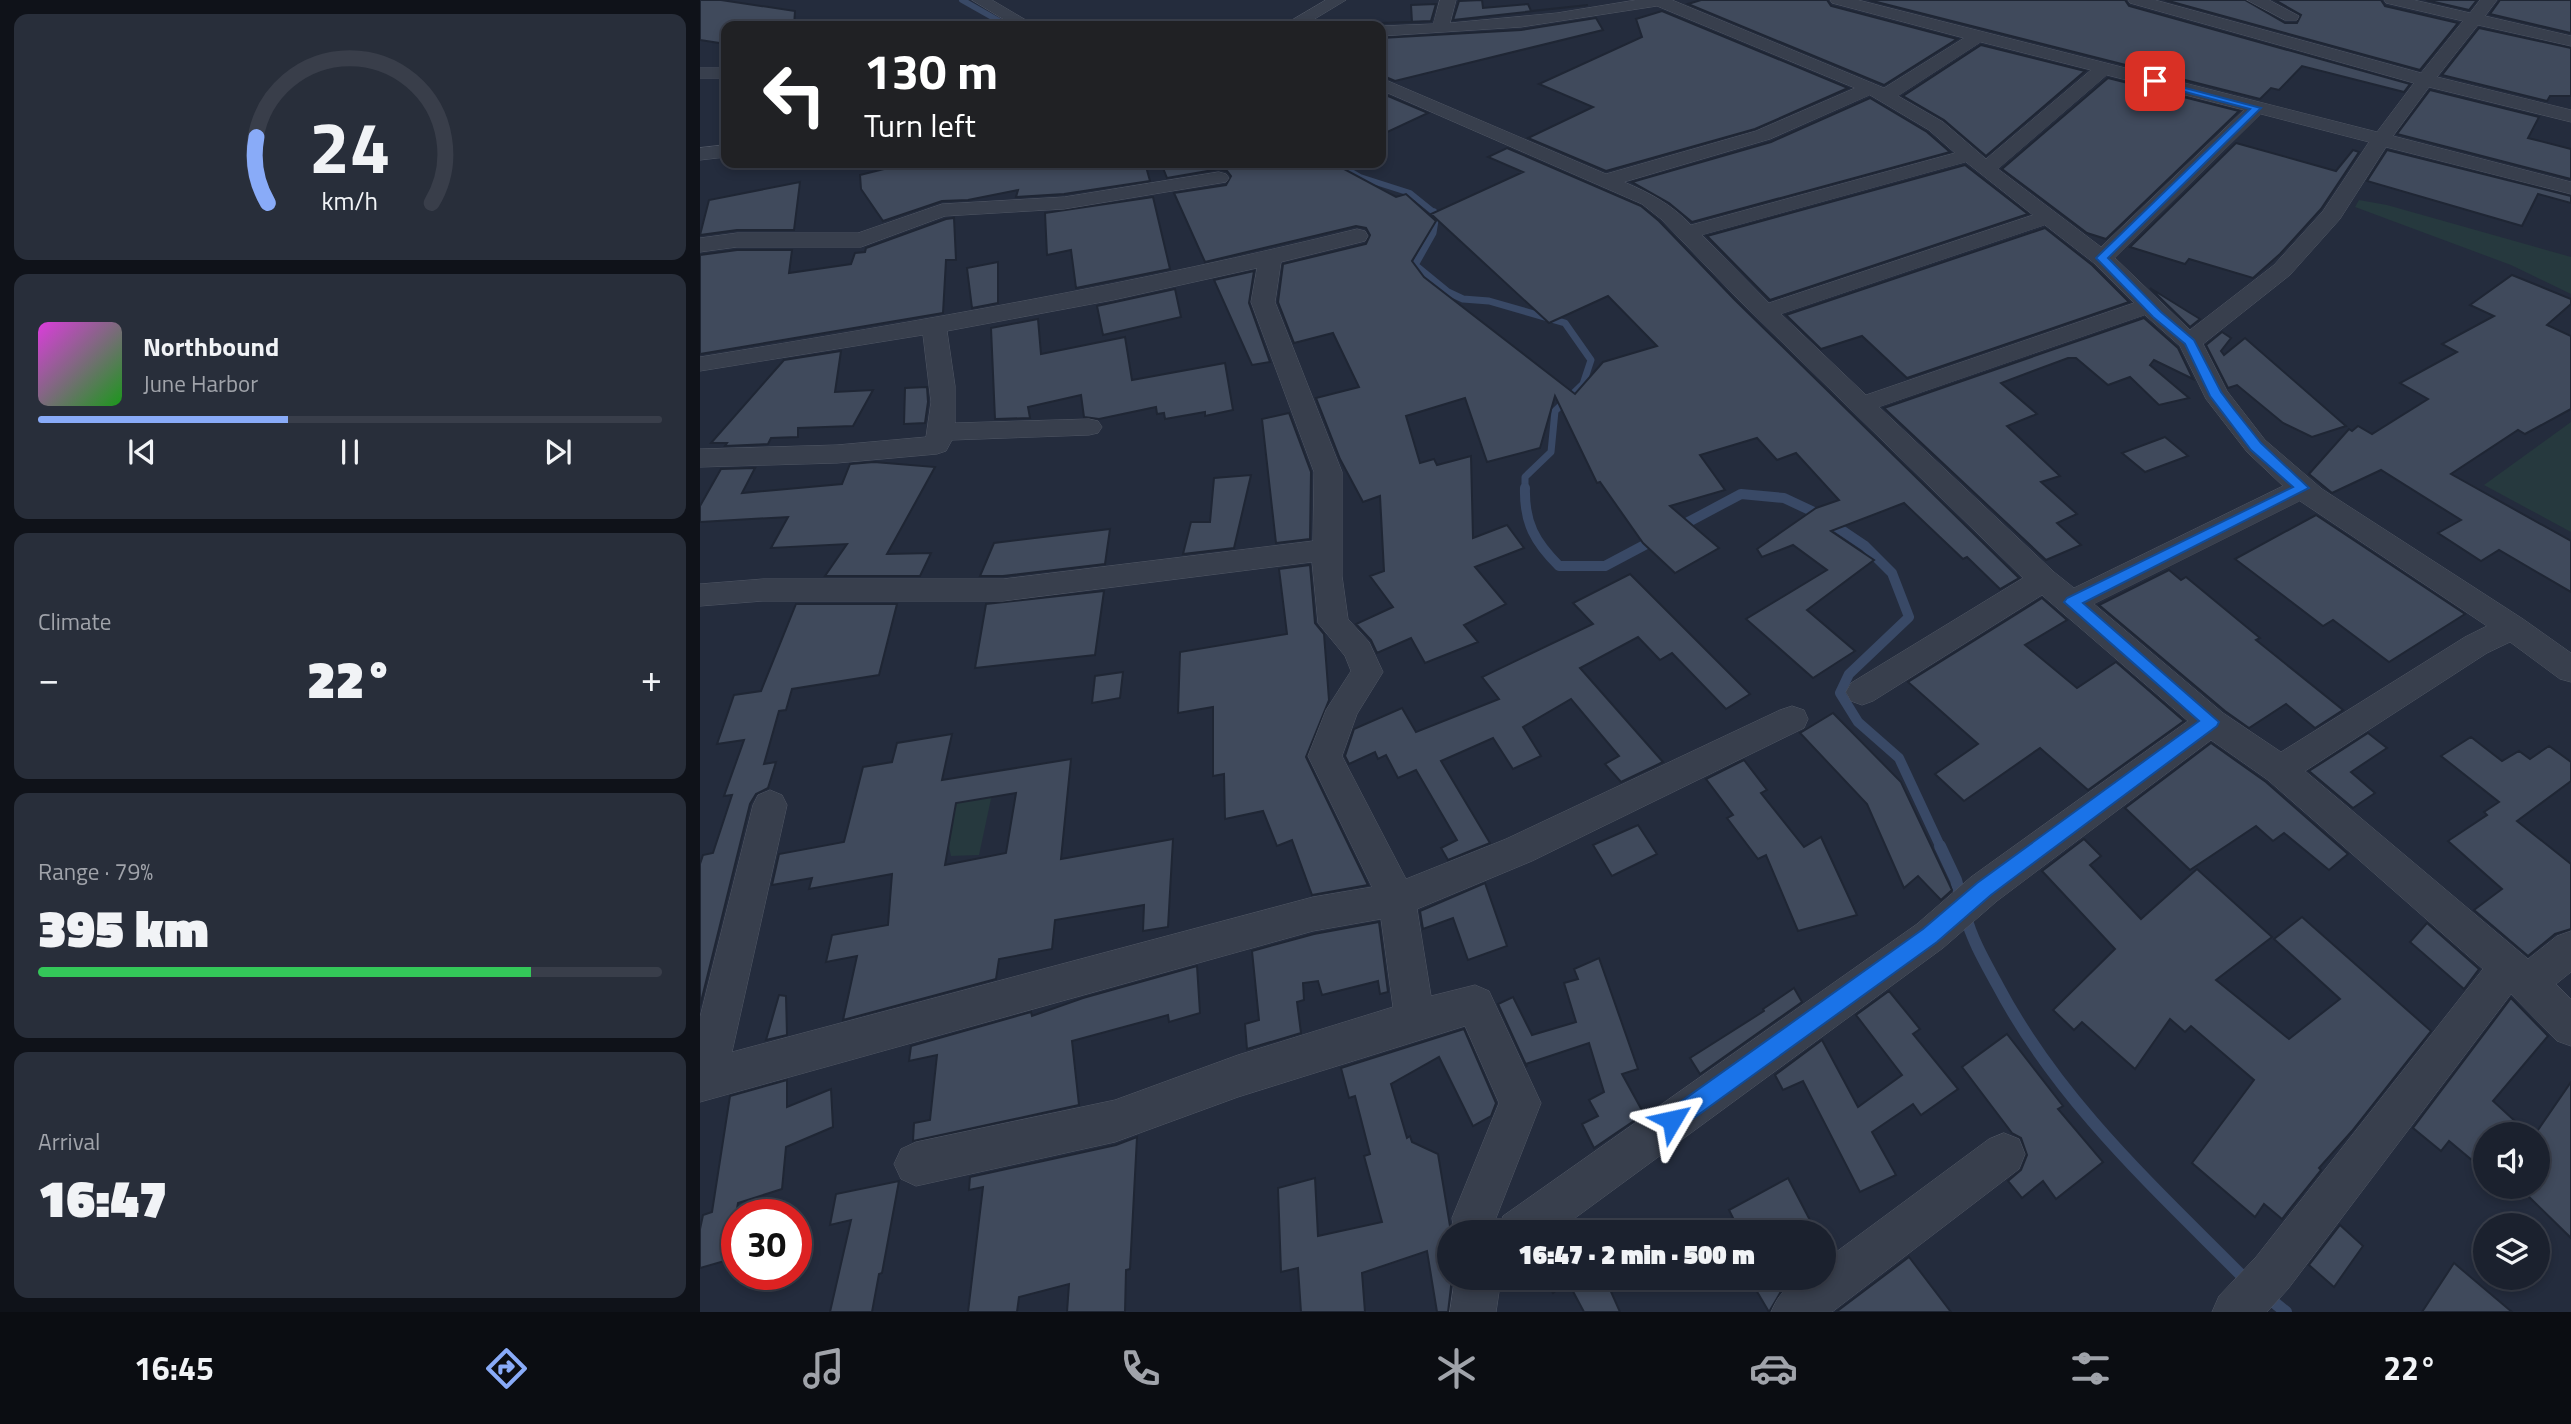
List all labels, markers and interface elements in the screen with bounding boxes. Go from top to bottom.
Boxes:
text: 130 m [864,33,998,108]
icon: left [749,49,840,140]
pin [2125,51,2185,111]
icon: arrive [2136,62,2174,100]
text: 24 [309,91,391,201]
text: Turn left [864,101,976,149]
text: km/h [322,182,378,220]
text: Northbound [143,327,279,366]
text: June Harbor [143,366,258,401]
icon: previous [123,433,161,471]
icon: pause [331,433,369,471]
icon: next [539,433,577,471]
text: Climate [38,604,111,639]
text: 22° [307,639,393,718]
text: − [38,649,59,707]
text: + [641,649,662,707]
text: Range · 79% [38,854,153,889]
text: 395 km [38,888,209,967]
position arrow [1635,1083,1709,1157]
map controls [2473,1122,2550,1290]
button: sound [2473,1122,2550,1199]
text: Arrival [38,1124,100,1159]
text: 16:47 [38,1158,167,1237]
speed limit sign: 30 [721,1199,812,1290]
button: layers [2473,1213,2550,1290]
text: 16:47 · 2 min · 500 m [1518,1235,1755,1274]
text: 16:45 [134,1344,214,1392]
icon: directions [482,1344,531,1393]
icon: music [799,1344,848,1393]
icon: phone [1116,1344,1165,1393]
icon: climate [1432,1344,1481,1393]
icon: car [1749,1344,1798,1393]
icon: filters [2066,1344,2115,1393]
text: 22° [2383,1344,2437,1392]

